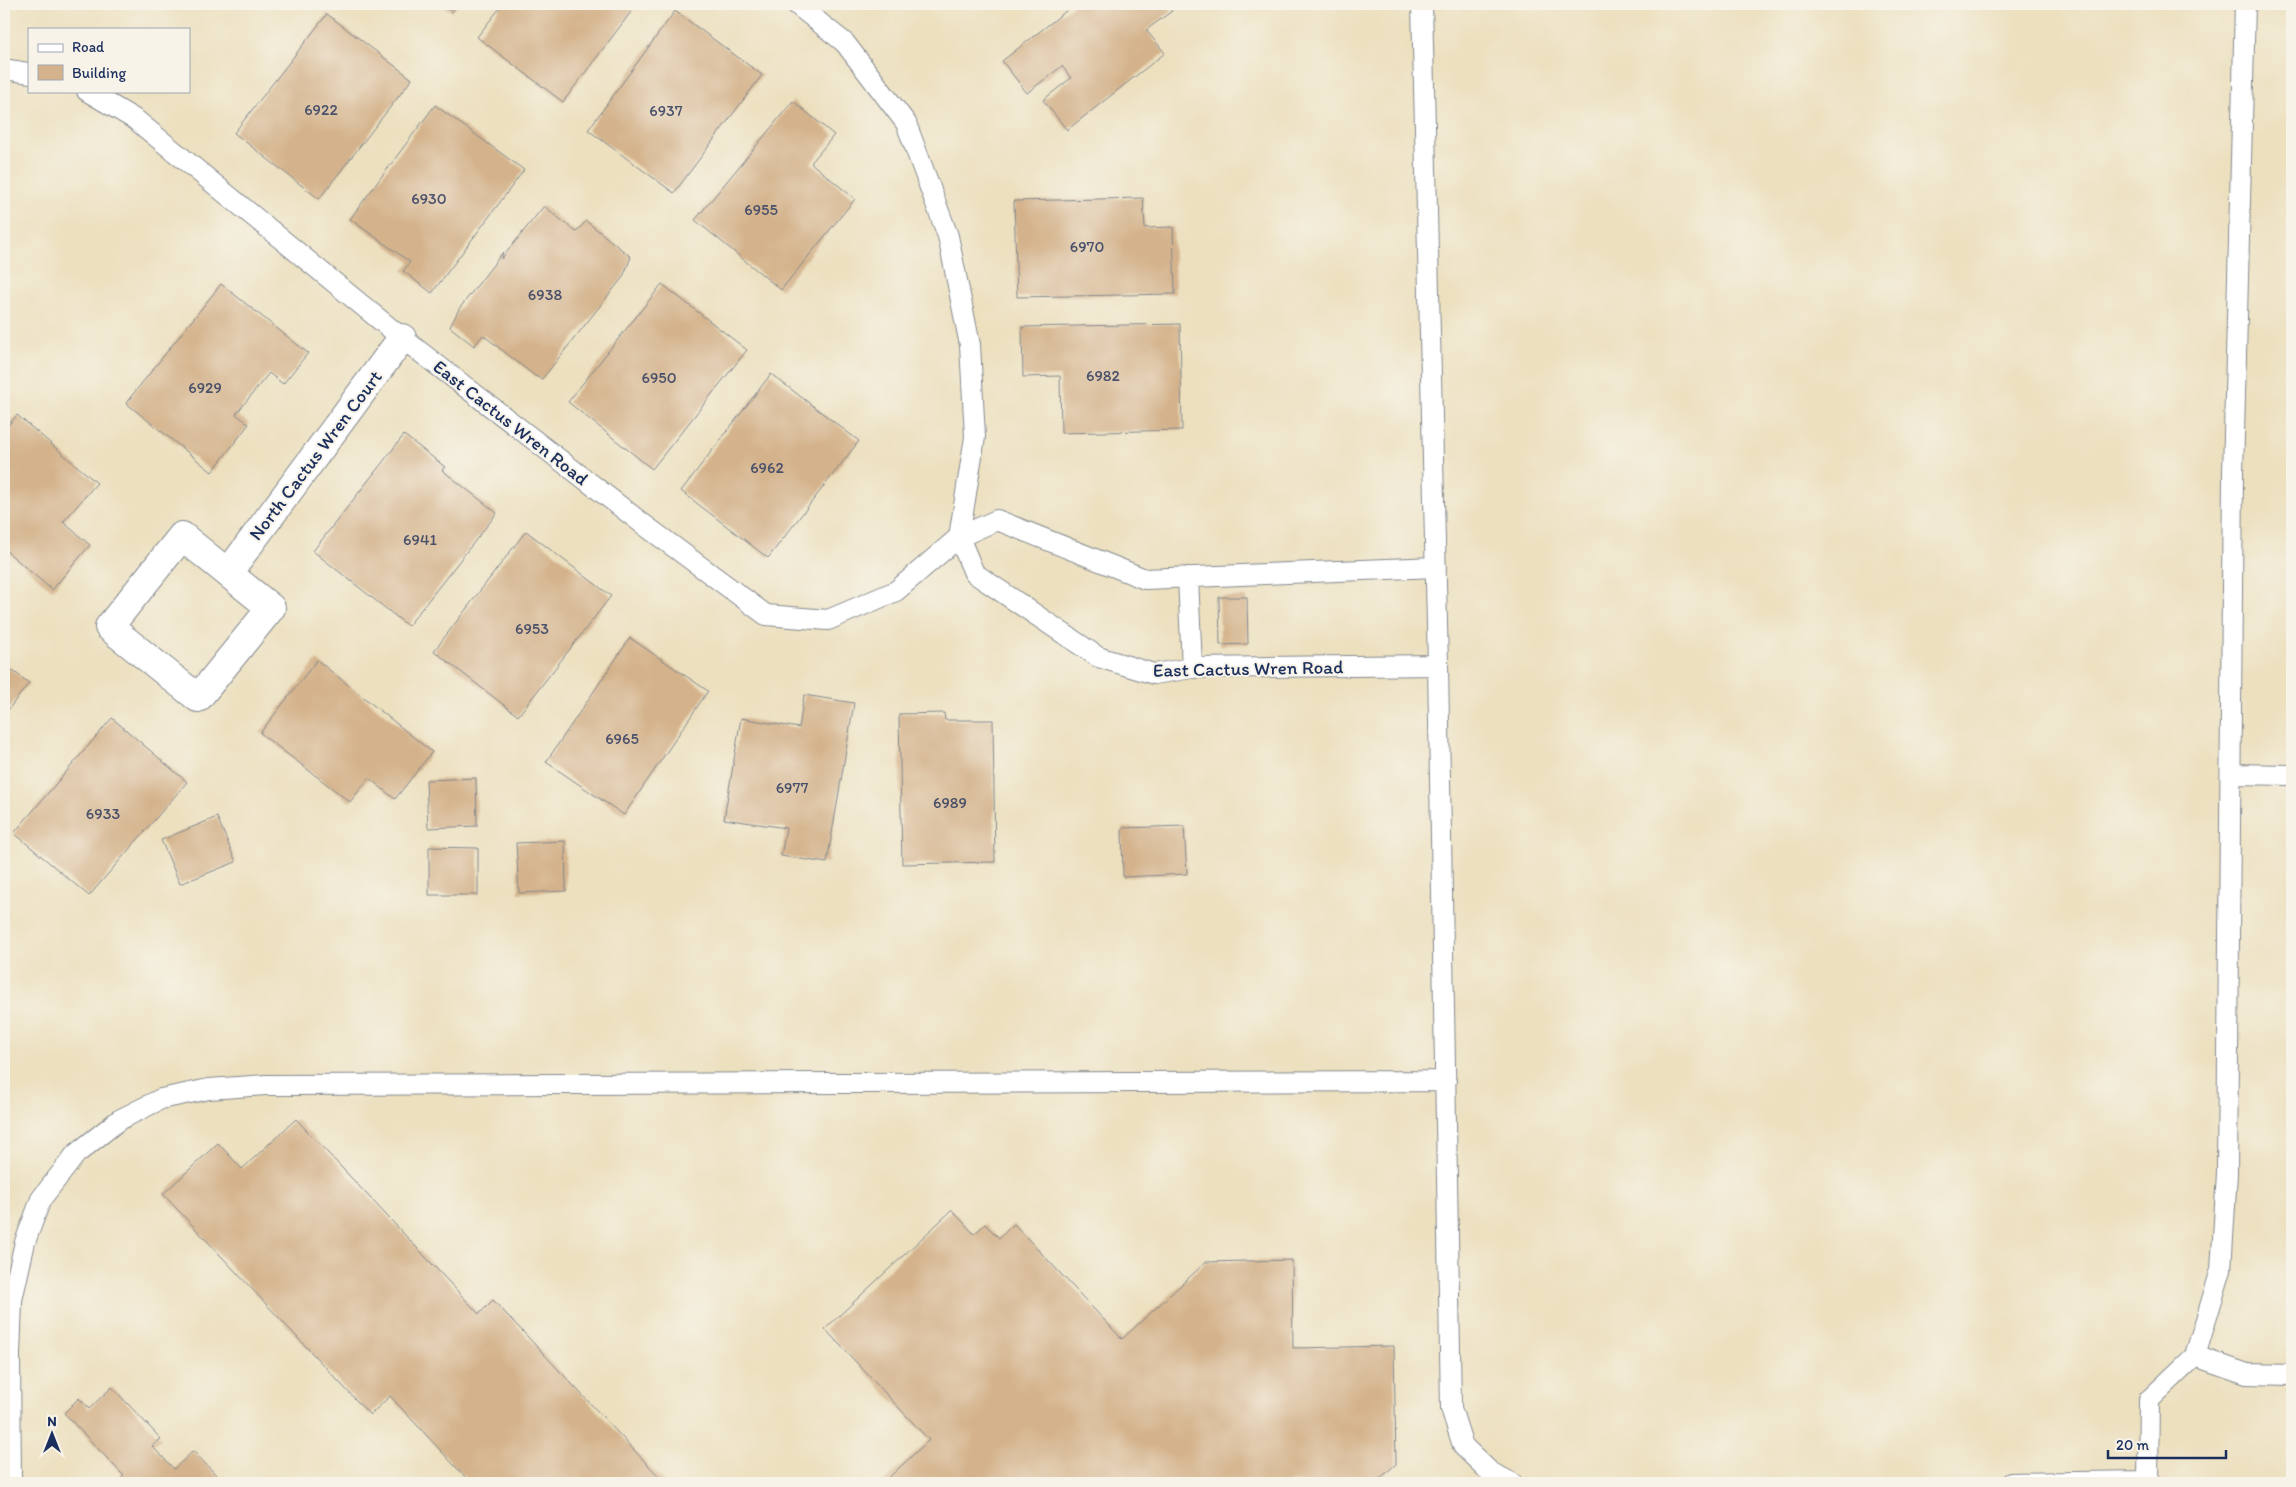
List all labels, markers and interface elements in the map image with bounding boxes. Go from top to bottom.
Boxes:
legend [28,28,190,92]
text: Road [72,38,105,56]
text: Building [72,64,126,82]
house number: 6922 [304,100,338,119]
house number: 6937 [649,101,683,120]
house number: 6930 [411,189,447,208]
house number: 6955 [744,200,778,219]
house number: 6970 [1070,237,1104,256]
house number: 6938 [528,285,562,304]
street label: East Cactus Wren Road [429,355,593,490]
street label: North Cactus Wren Court [244,366,387,545]
house number: 6982 [1086,366,1121,385]
house number: 6950 [641,368,677,387]
house number: 6929 [188,378,222,397]
house number: 6962 [750,458,784,477]
house number: 6941 [403,530,438,549]
house number: 6953 [515,619,549,638]
street label: East Cactus Wren Road [1153,655,1343,682]
house number: 6965 [605,729,639,748]
house number: 6977 [776,778,808,797]
house number: 6989 [933,793,967,812]
house number: 6933 [86,804,120,823]
north arrow [28,1410,78,1460]
text: N [47,1413,57,1430]
scale bar [2108,1427,2226,1459]
text: 20 m [2116,1436,2150,1454]

